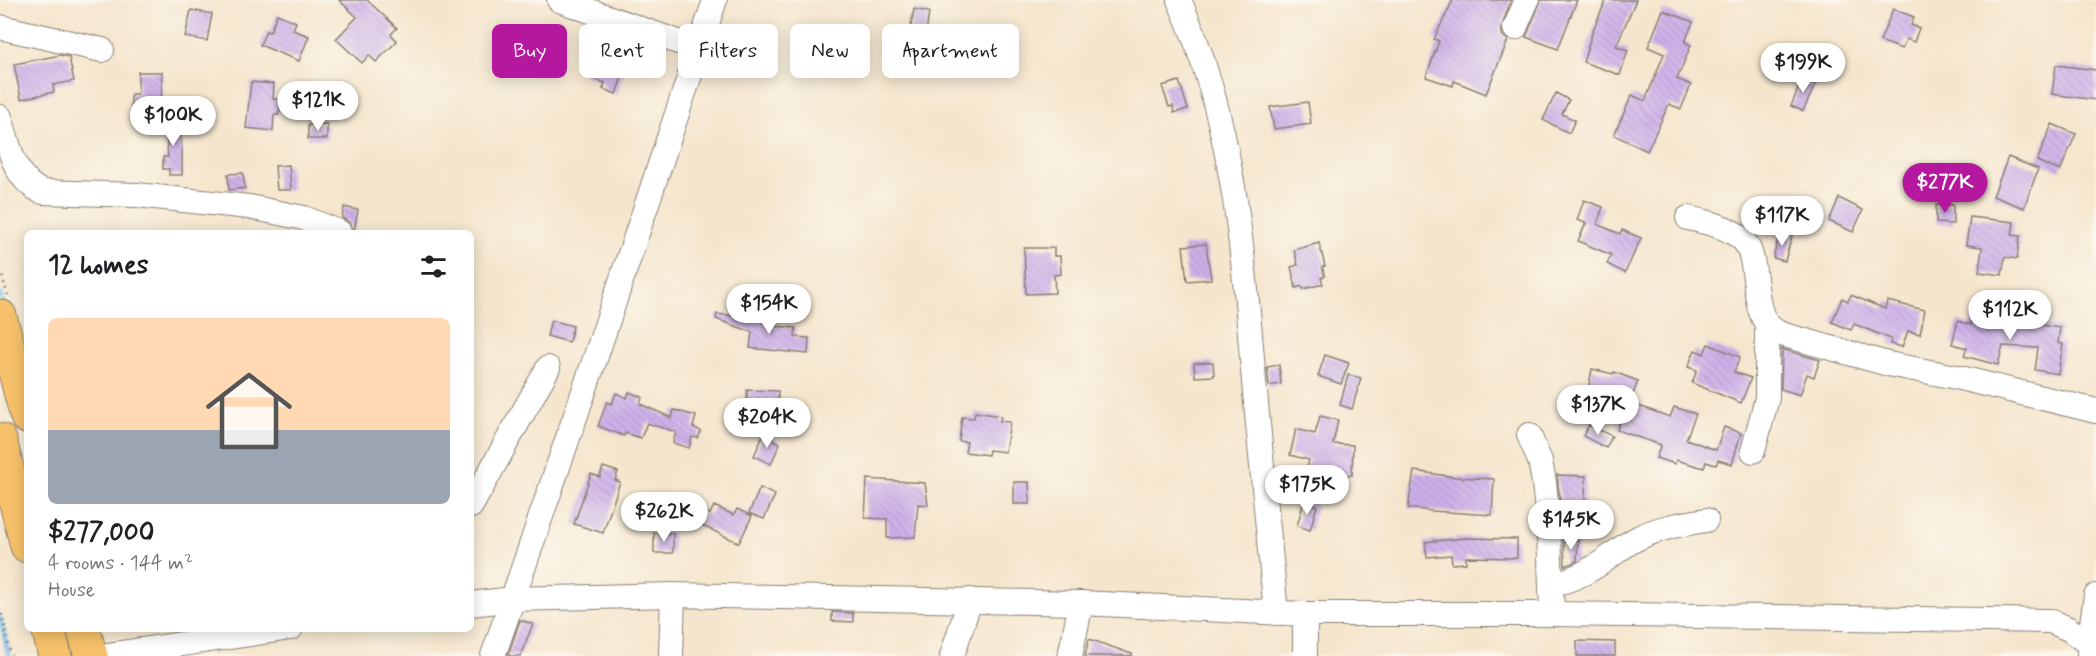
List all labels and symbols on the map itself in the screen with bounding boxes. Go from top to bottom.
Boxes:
pin: $199K [1761,43,1845,94]
pin: $121K [276,81,360,132]
pin: $100K [131,96,215,147]
pin: $277K [1903,163,1987,214]
pin: $117K [1740,196,1824,247]
pin: $154K [727,284,811,335]
pin: $112K [1968,290,2052,341]
pin: $137K [1556,385,1640,436]
pin: $204K [725,398,809,449]
pin: $175K [1265,465,1349,516]
pin: $262K [622,492,706,543]
pin: $145K [1529,500,1613,551]

